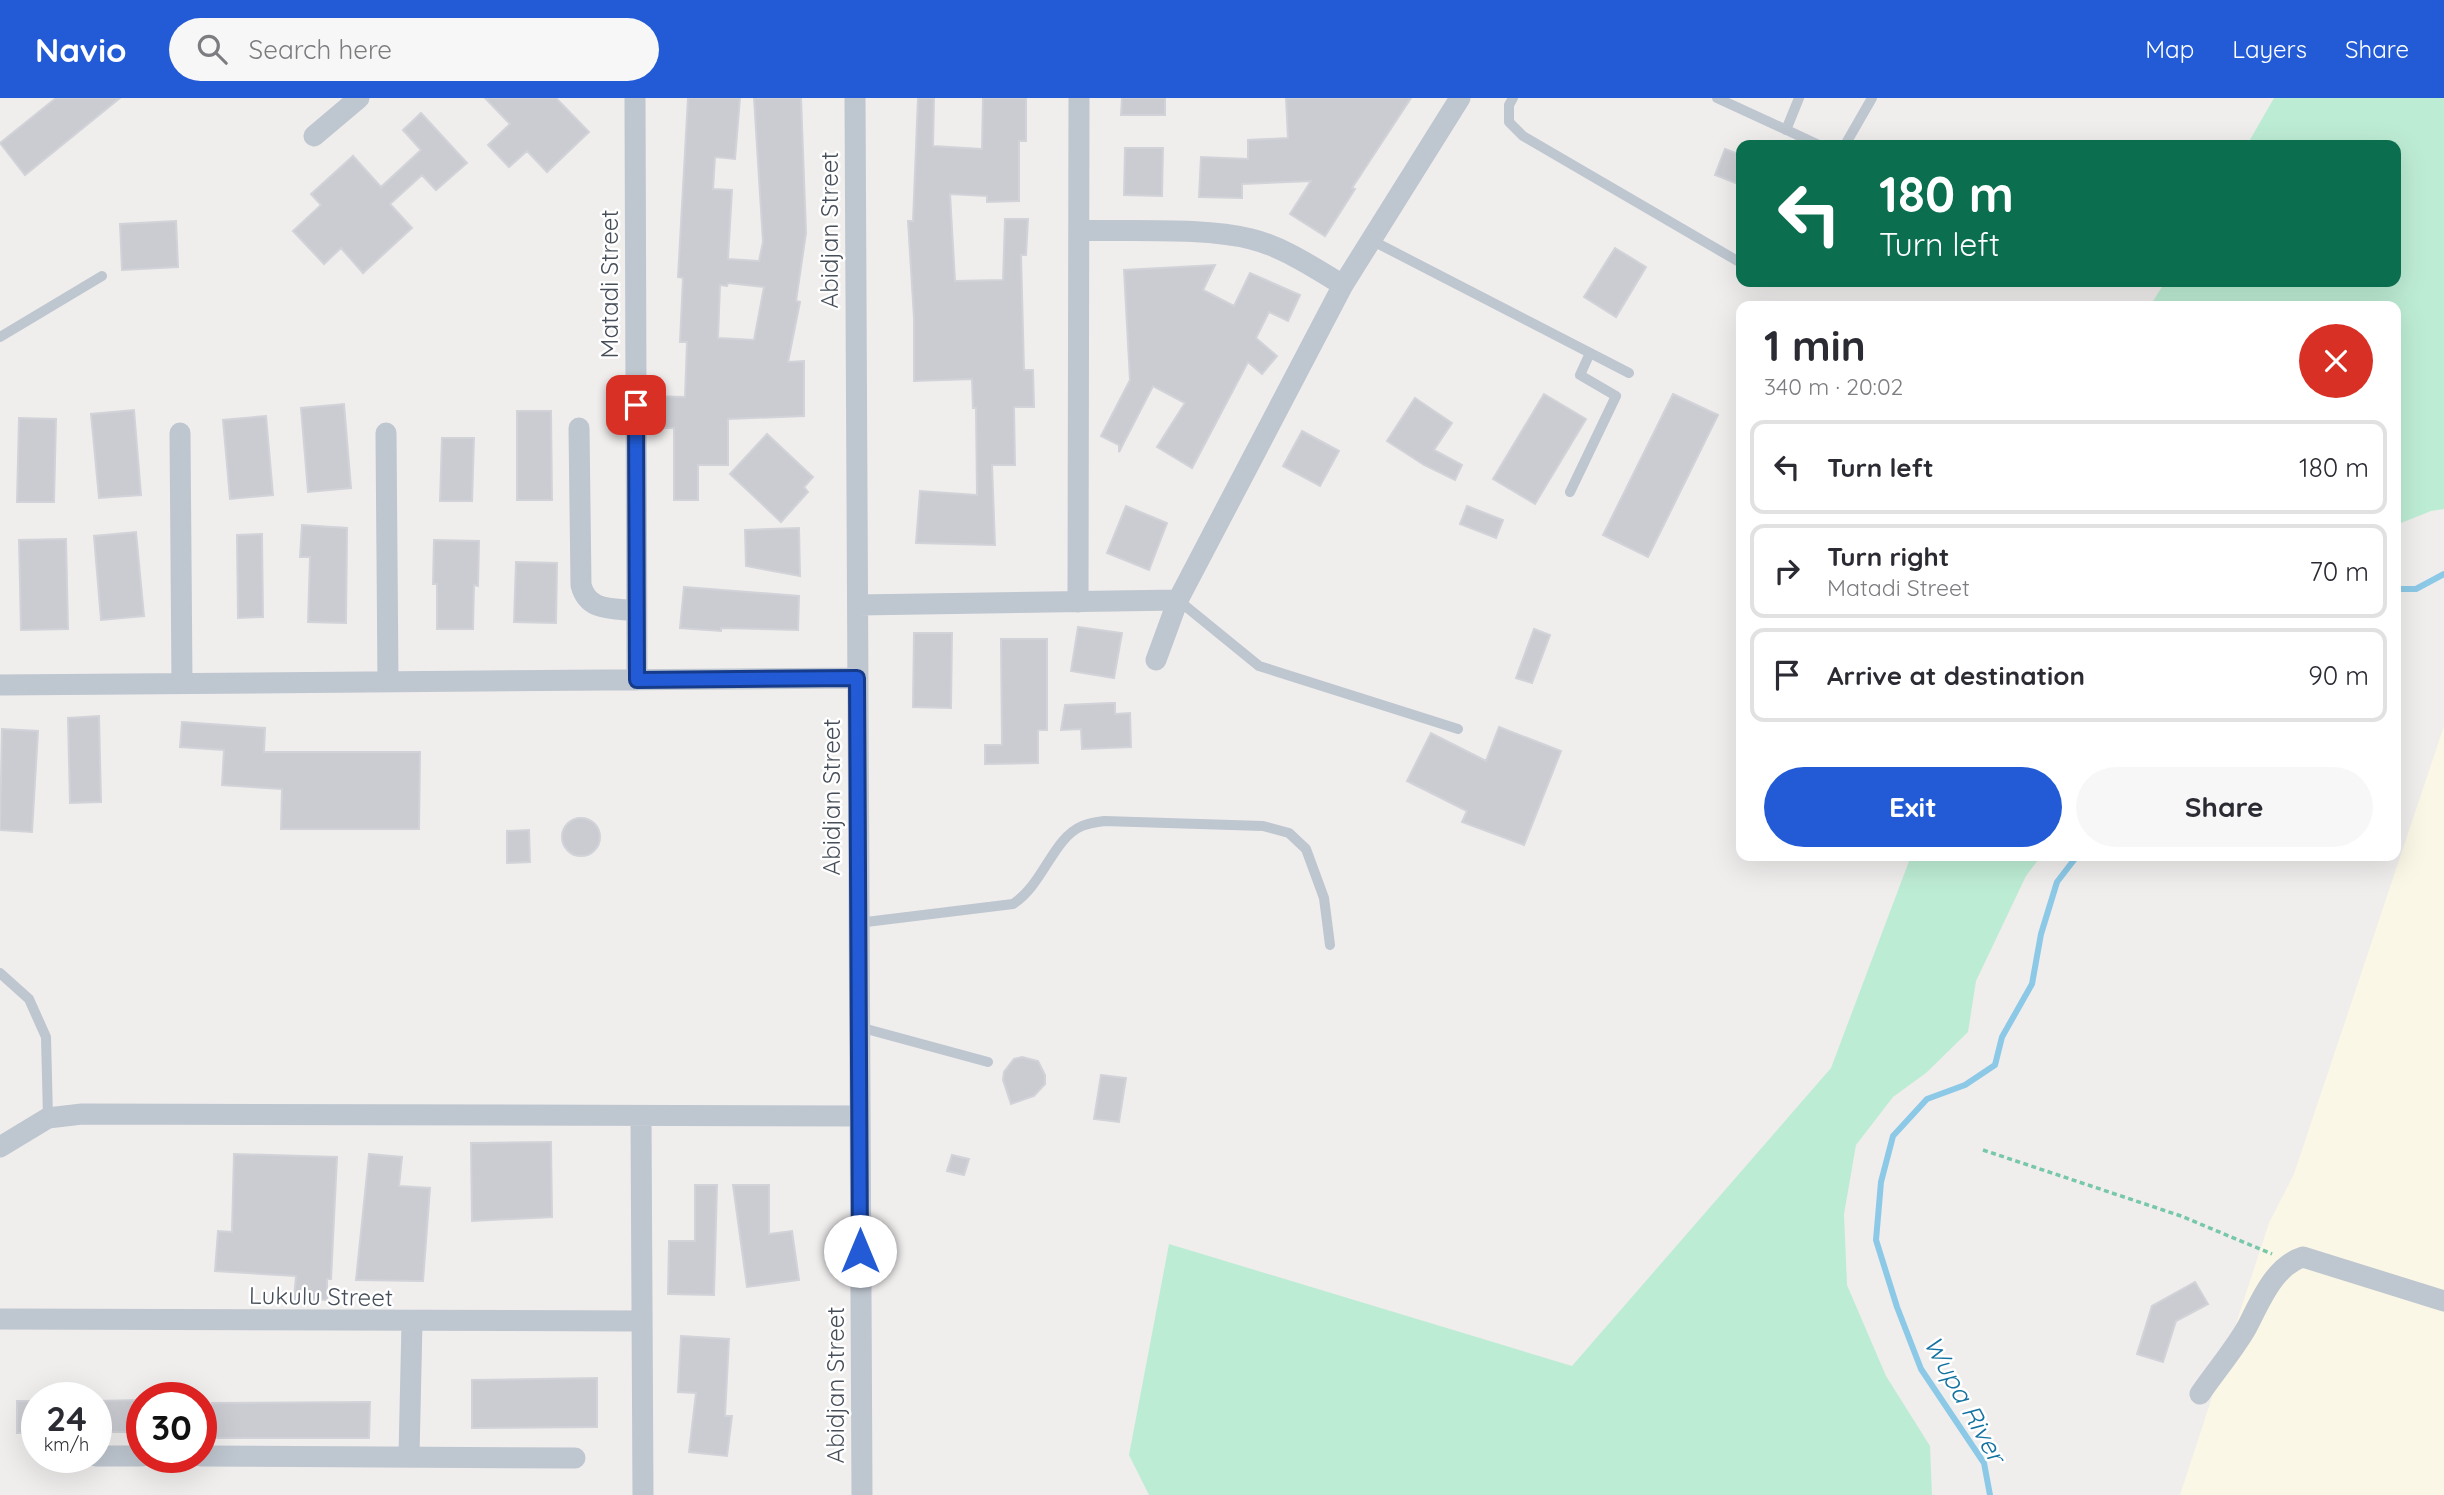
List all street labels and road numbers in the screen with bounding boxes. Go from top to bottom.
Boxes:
street label: Abidjan Street [814,152,844,308]
street label: Matadi Street [594,210,624,358]
street label: Abidjan Street [816,719,846,875]
street label: Lukulu Street [249,1280,393,1312]
street label: Abidjan Street [820,1307,850,1463]

